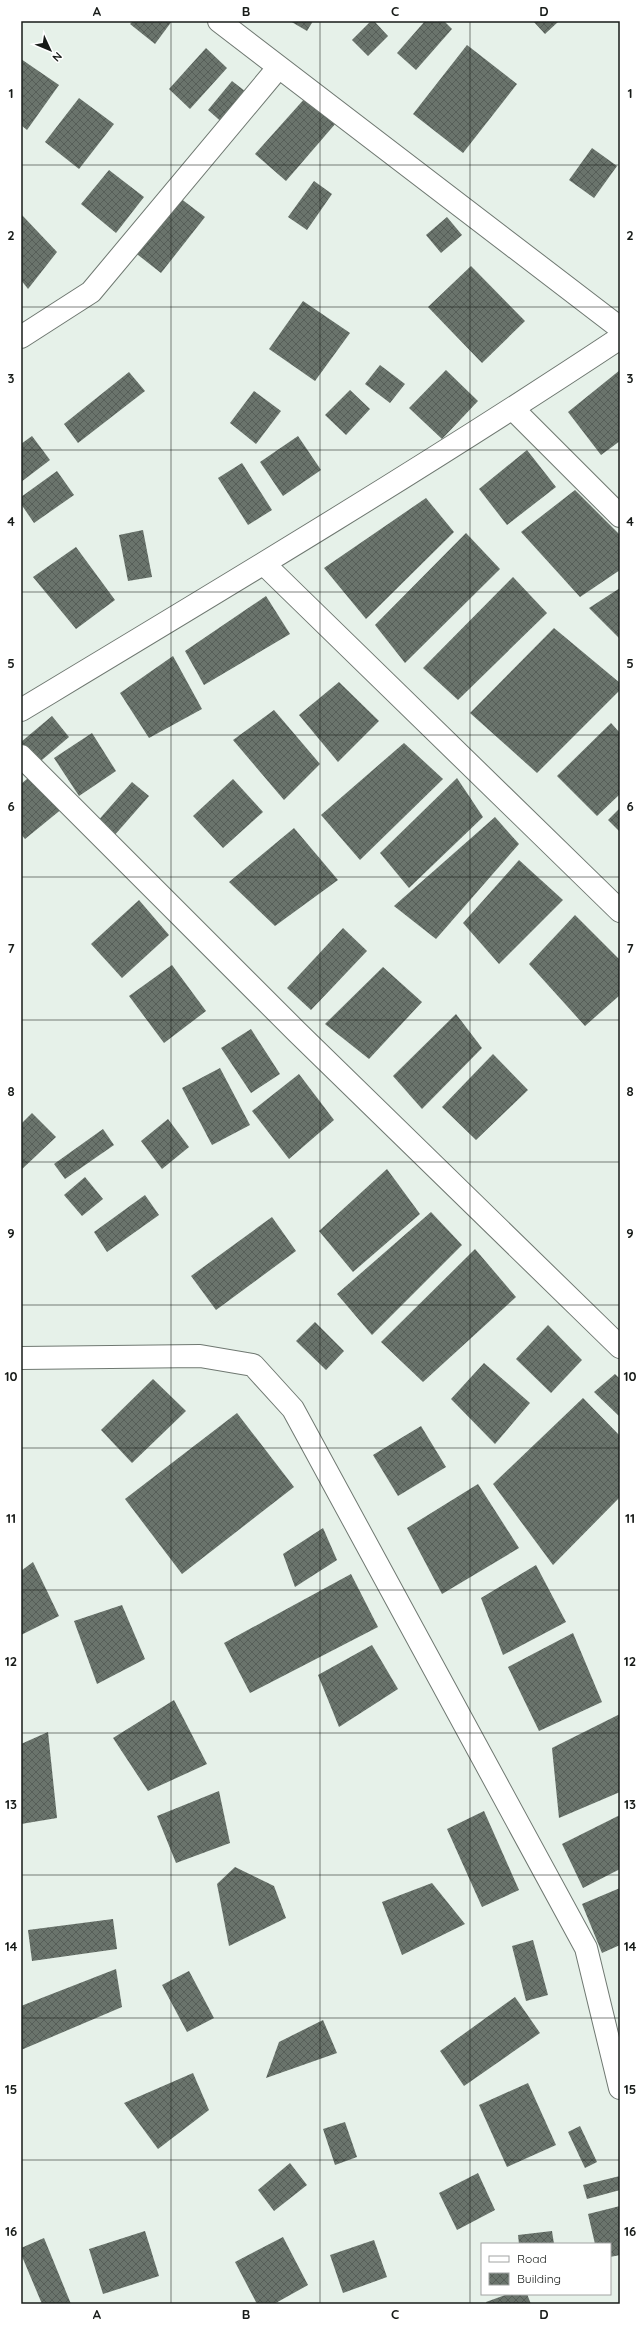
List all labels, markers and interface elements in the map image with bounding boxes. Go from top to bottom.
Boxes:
text: A [93,3,102,19]
text: B [242,3,250,19]
text: C [391,3,399,19]
text: D [539,3,549,19]
north arrow [30,30,70,70]
text: N [49,49,65,65]
text: 1 [8,85,14,101]
text: 1 [627,85,633,101]
text: 2 [7,227,15,243]
text: 2 [626,227,634,243]
text: 3 [8,370,15,386]
text: 3 [627,370,634,386]
text: 4 [7,513,15,529]
text: 4 [626,513,634,529]
text: 5 [7,655,15,671]
text: 5 [626,655,634,671]
text: 6 [7,798,15,814]
text: 6 [626,798,634,814]
text: 7 [7,940,15,956]
text: 7 [626,940,634,956]
text: 8 [7,1083,15,1099]
text: 8 [626,1083,634,1099]
text: 9 [7,1225,15,1241]
text: 9 [626,1225,634,1241]
text: 10 [4,1368,18,1384]
text: 10 [623,1368,637,1384]
text: 11 [6,1510,16,1526]
text: 11 [625,1510,635,1526]
text: 12 [5,1653,17,1669]
text: 12 [624,1653,636,1669]
text: 13 [5,1796,17,1812]
text: 13 [624,1796,636,1812]
text: 14 [5,1938,18,1954]
text: 14 [624,1938,637,1954]
text: 15 [5,2081,17,2097]
text: 15 [624,2081,636,2097]
text: 16 [5,2223,17,2239]
text: 16 [624,2223,636,2239]
legend [481,2243,611,2295]
text: Road [517,2251,547,2266]
text: Building [517,2271,561,2286]
text: A [93,2306,102,2322]
text: B [242,2306,250,2322]
text: C [391,2306,399,2322]
text: D [539,2306,549,2322]

